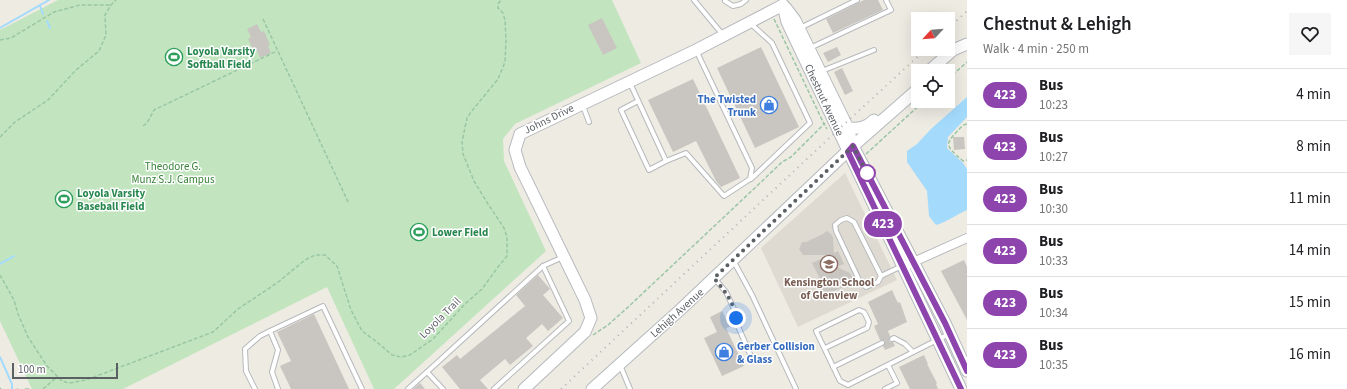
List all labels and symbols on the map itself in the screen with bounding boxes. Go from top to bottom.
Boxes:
north arrow [911,12,955,56]
place label: Loyola Varsity Softball Field [187,44,255,72]
sports icon: Loyola Varsity Softball Field [164,47,184,67]
street label: Chestnut Avenue [801,62,847,139]
place label: The Twisted Trunk [698,92,756,120]
shop icon: The Twisted Trunk [759,95,779,115]
street label: Johns Drive [521,100,577,138]
park label: Theodore G. Munz S.J. Campus [131,159,215,187]
unlabelled marker [858,164,876,182]
place label: Loyola Varsity Baseball Field [77,186,145,214]
sports icon: Loyola Varsity Baseball Field [54,189,74,209]
line badge: 423 [860,211,906,237]
sports icon: Lower Field [409,222,429,242]
place label: Lower Field [432,225,488,240]
school or university icon: Kensington School of Glenview [819,254,839,274]
place label: Kensington School of Glenview [784,275,875,303]
street label: Lehigh Avenue [647,285,707,341]
street label: Loyola Trail [416,294,464,342]
your location [726,308,746,328]
place label: Gerber Collision & Glass [737,339,815,367]
shop icon: Gerber Collision & Glass [714,342,734,362]
scale bar [12,361,118,380]

